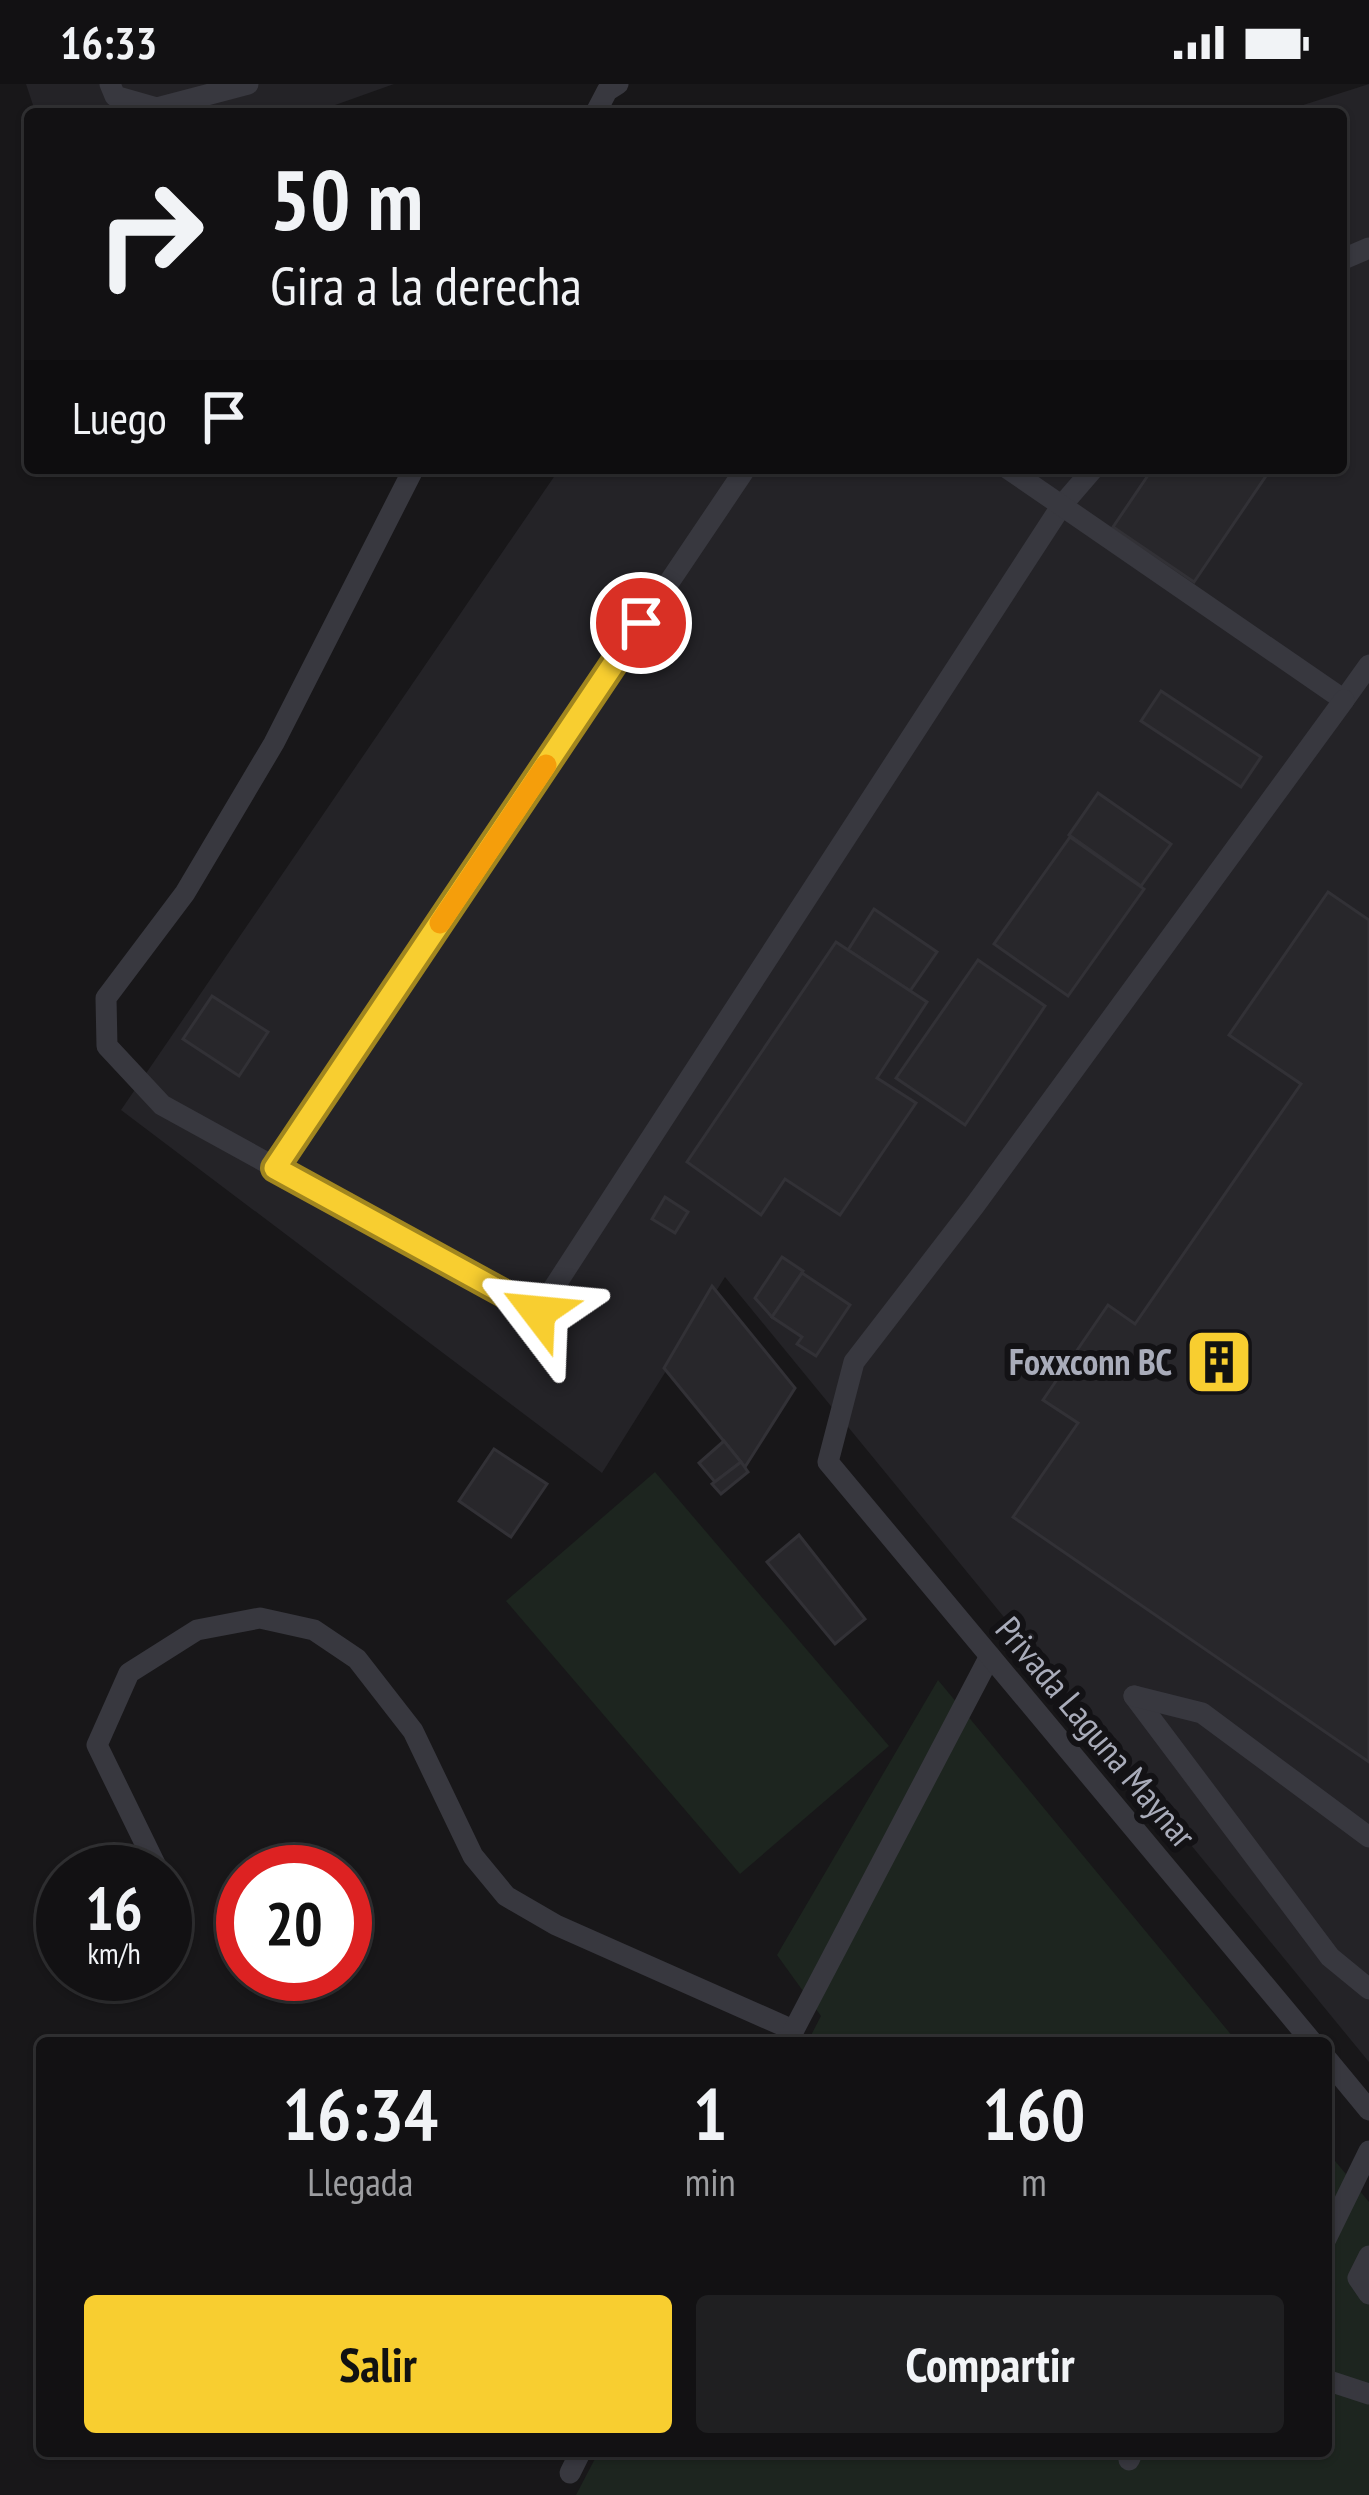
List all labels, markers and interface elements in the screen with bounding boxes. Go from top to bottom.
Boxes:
text: 16:33 [60,13,157,71]
text: 50 m [270,144,423,253]
icon: right [72,156,228,312]
text: Gira a la derecha [270,250,582,320]
icon: arrive [191,384,257,450]
text: Luego [72,388,167,446]
pin [590,572,692,674]
icon: arrive [608,590,674,656]
position arrow [475,1249,601,1375]
building icon: Foxxconn BC [1184,1327,1254,1397]
place label: Foxxconn BC [1009,1338,1172,1385]
street label: Privada Laguna Maynar [986,1606,1207,1857]
speed limit sign: 20 [216,1845,372,2001]
text: 16 [85,1869,143,1947]
text: km/h [87,1933,141,1972]
text: 16:34 [283,2067,438,2160]
text: 1 [693,2067,727,2160]
text: 160 [982,2067,1085,2160]
text: Llegada [307,2156,413,2207]
text: min [685,2156,736,2207]
text: m [1021,2156,1047,2207]
button: Salir [84,2295,672,2433]
button: Compartir [696,2295,1284,2433]

